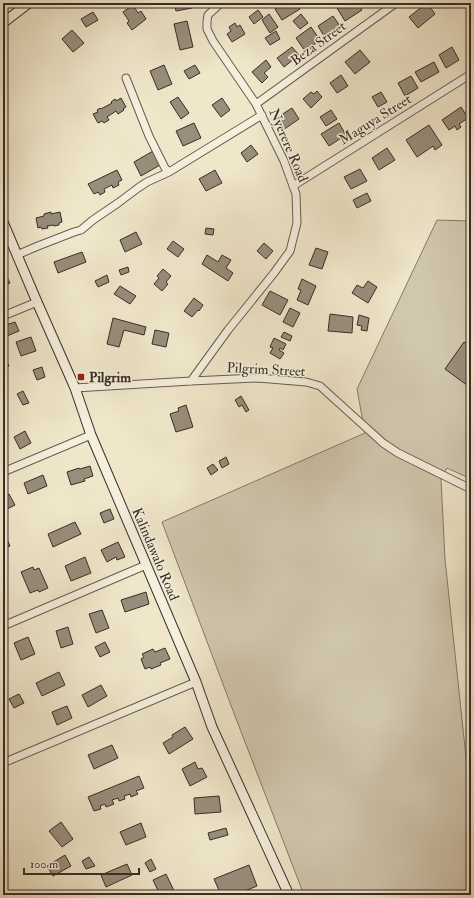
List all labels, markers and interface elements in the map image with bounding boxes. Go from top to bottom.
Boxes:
street label: Beza Street [287,17,350,69]
street label: Maguya Street [336,90,415,149]
street label: Nyerere Road [264,106,312,185]
street label: Pilgrim Street [226,359,306,380]
place label: Pilgrim [89,369,131,387]
marker: Pilgrim [76,372,86,382]
street label: Kalindawalo Road [128,505,183,603]
scale bar [24,850,139,876]
text: 100 m [30,857,59,872]

